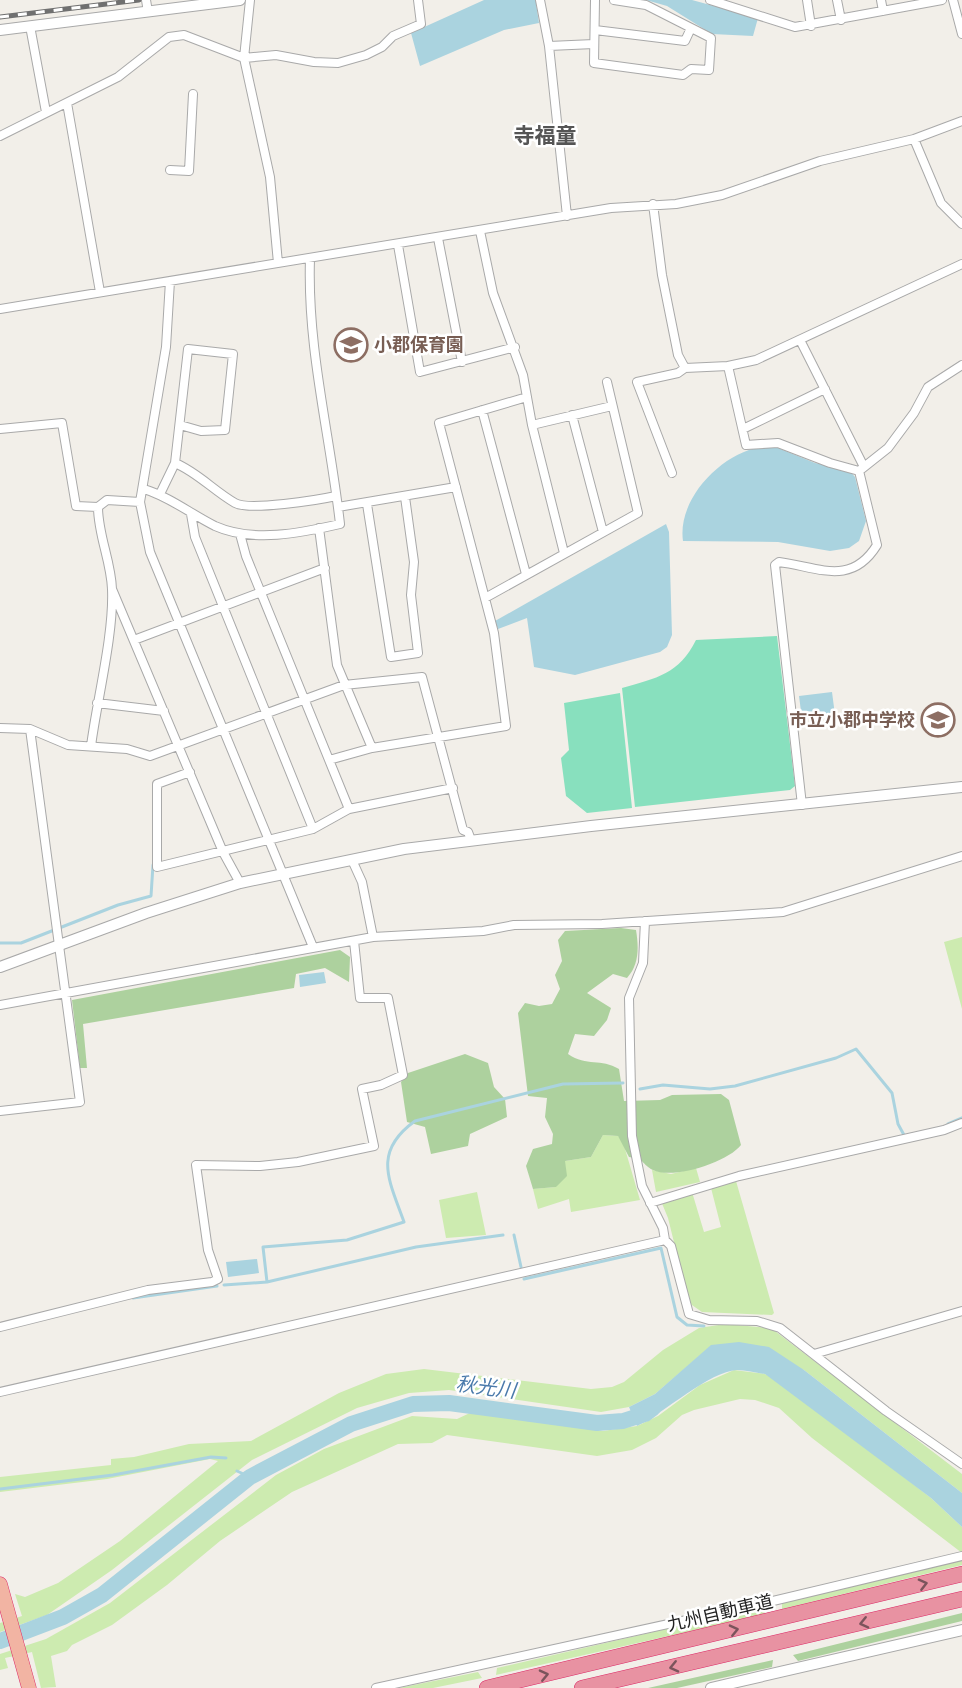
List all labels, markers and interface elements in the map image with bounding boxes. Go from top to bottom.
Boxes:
district label: 寺福童 [514,121,577,149]
school or university icon: 小郡保育園 [333,327,369,363]
place label: 小郡保育園 [374,332,464,356]
school or university icon: 市立小郡中学校 [920,702,956,738]
place label: 市立小郡中学校 [789,707,915,731]
water label: 秋光川 [455,1369,519,1404]
one-way arrow [918,1579,928,1592]
street label: 九州自動車道 [664,1588,775,1636]
one-way arrow [860,1616,870,1629]
one-way arrow [728,1624,738,1637]
one-way arrow [670,1659,680,1672]
one-way arrow [539,1669,549,1682]

